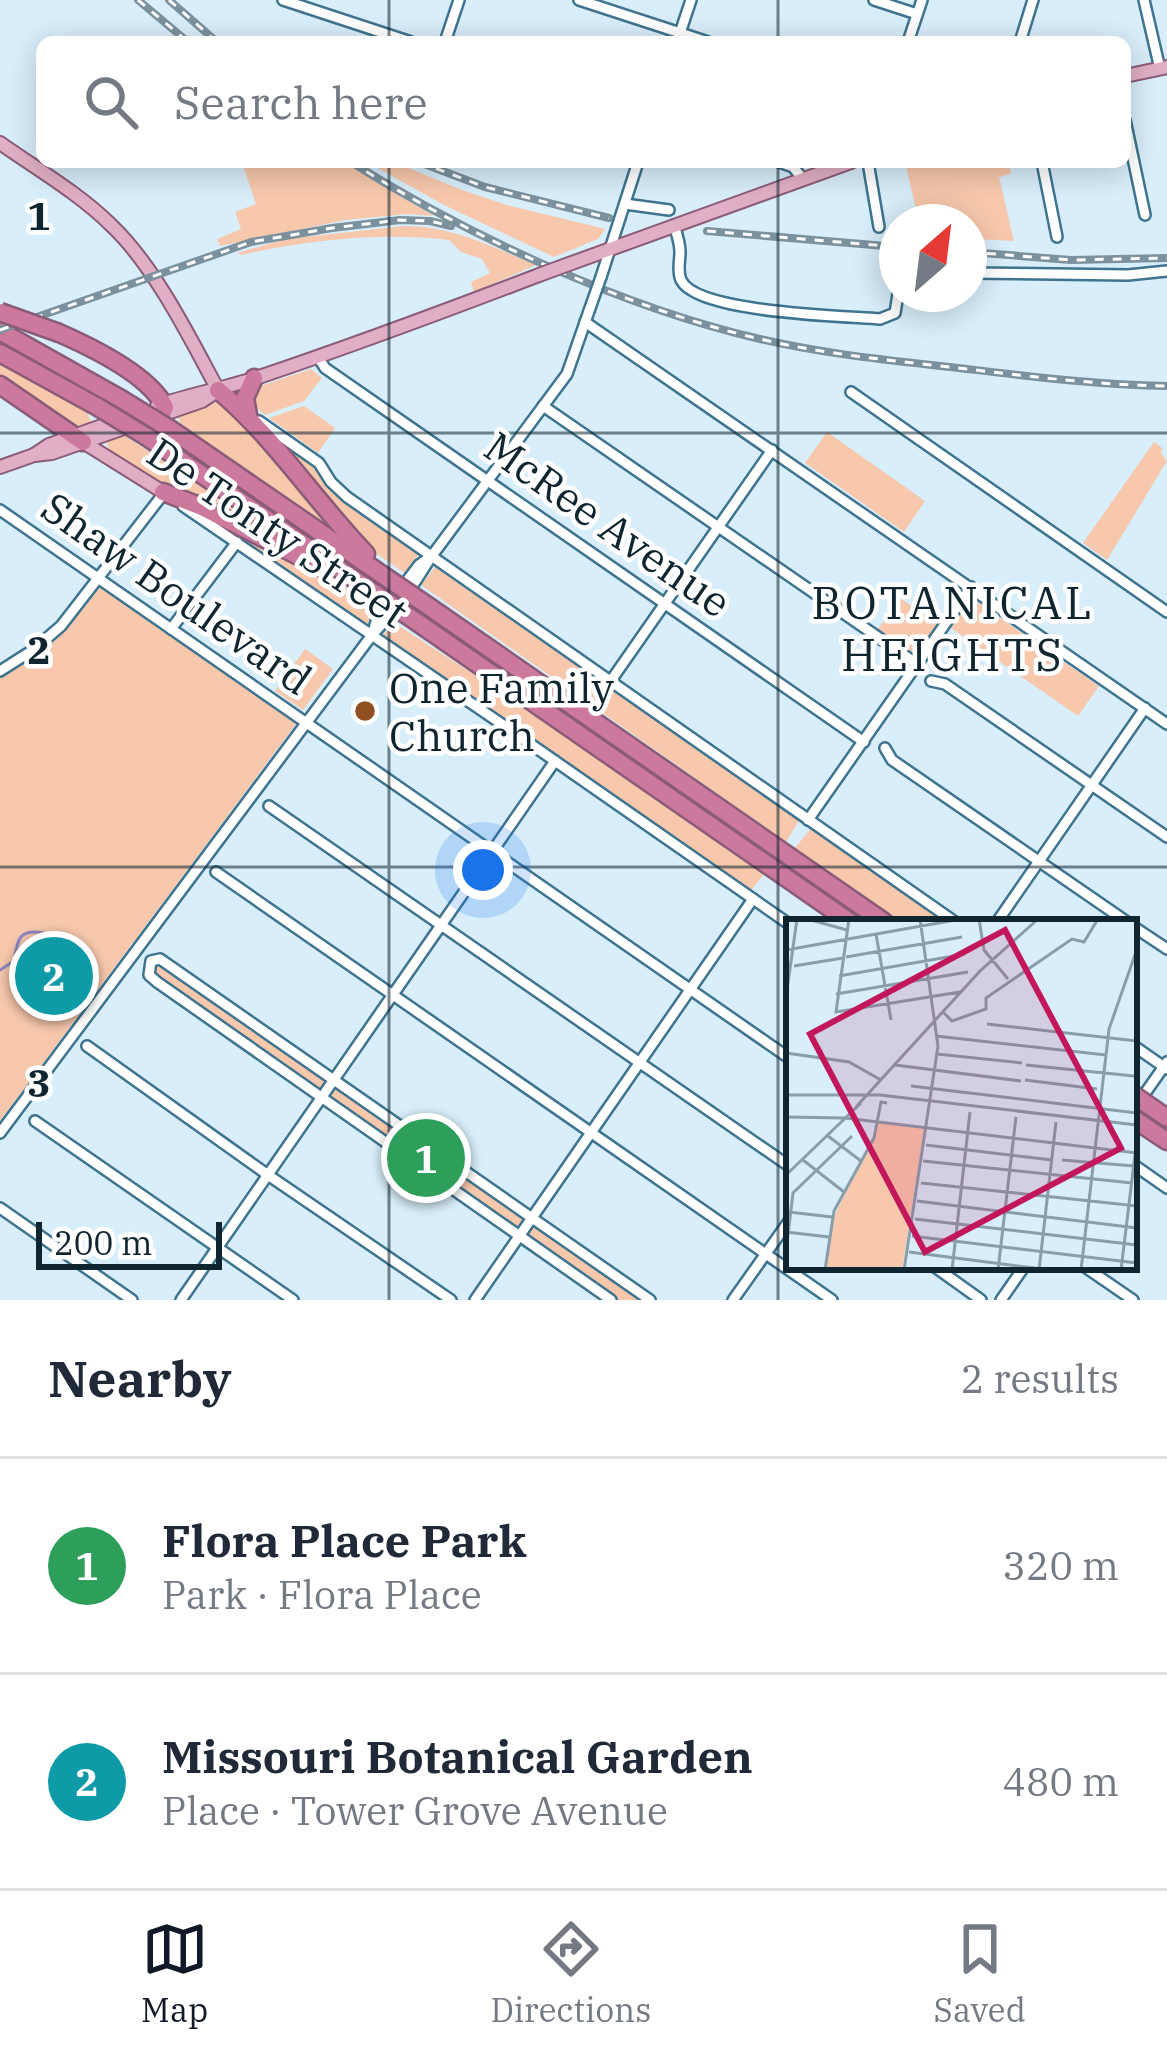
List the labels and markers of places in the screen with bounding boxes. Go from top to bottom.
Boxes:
place label: One Family Church [389,660,615,763]
marker: One Family Church [352,698,378,724]
pin: 2 [15,931,93,1021]
pin: 1 [387,1113,465,1203]

